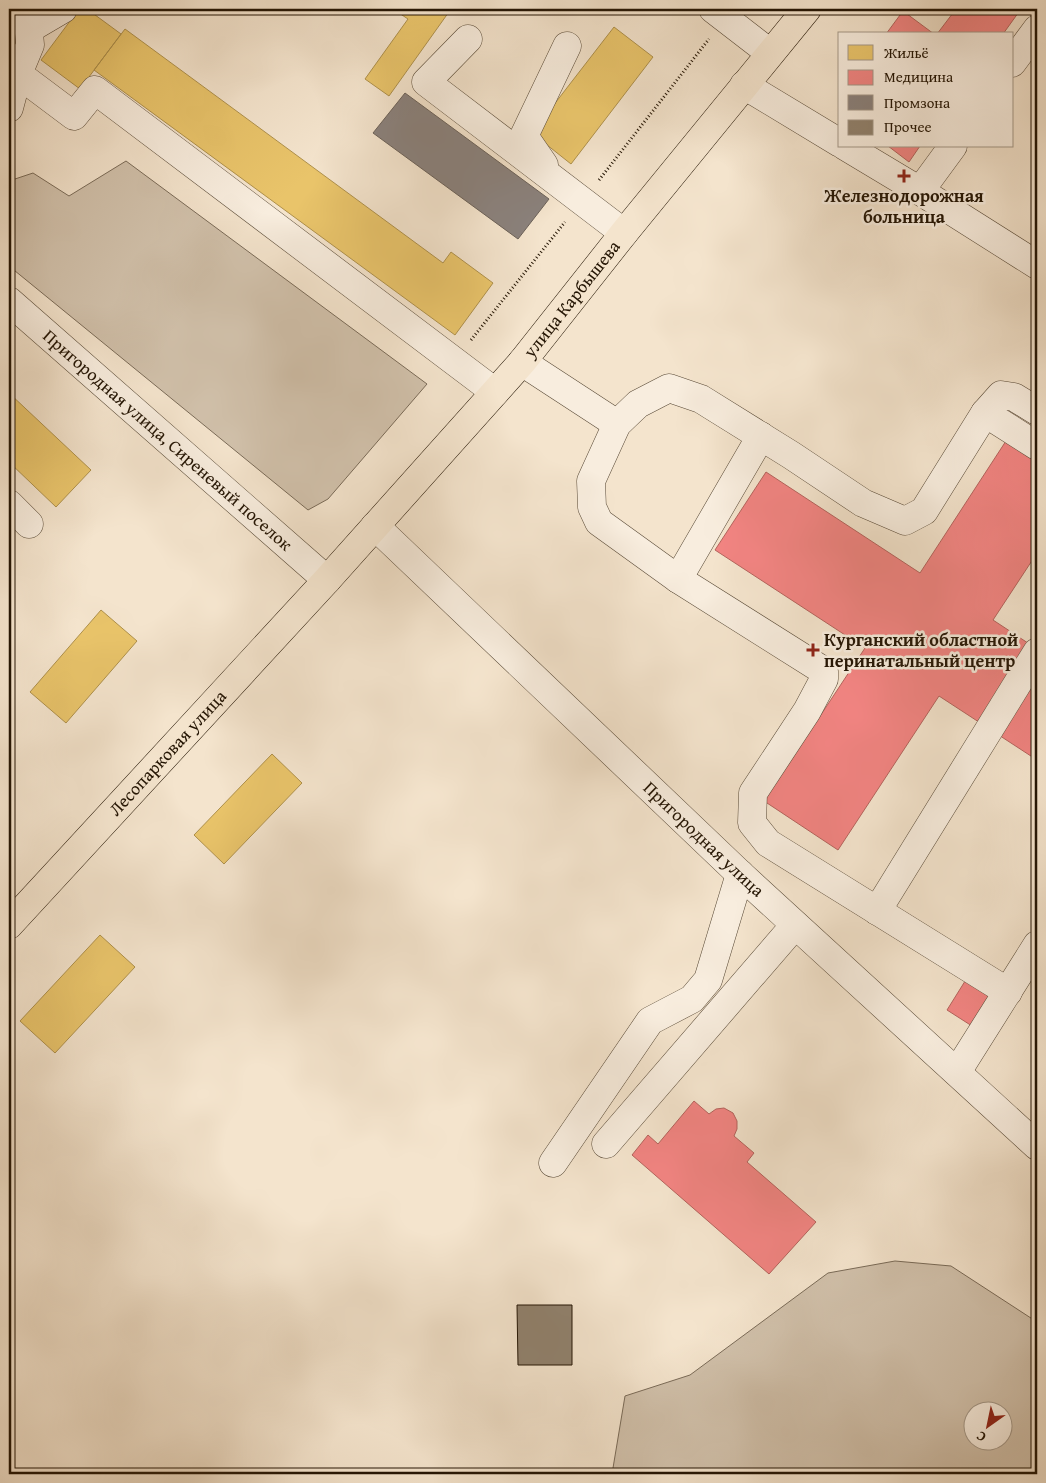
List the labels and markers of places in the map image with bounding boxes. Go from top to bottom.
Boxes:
marker: Железнодорожная больница [897,169,911,183]
place label: Железнодорожная больница [823,182,984,230]
place label: Курганский областной перинатальный центр [824,626,1018,674]
marker: Курганский областной перинатальный центр [806,643,820,657]

